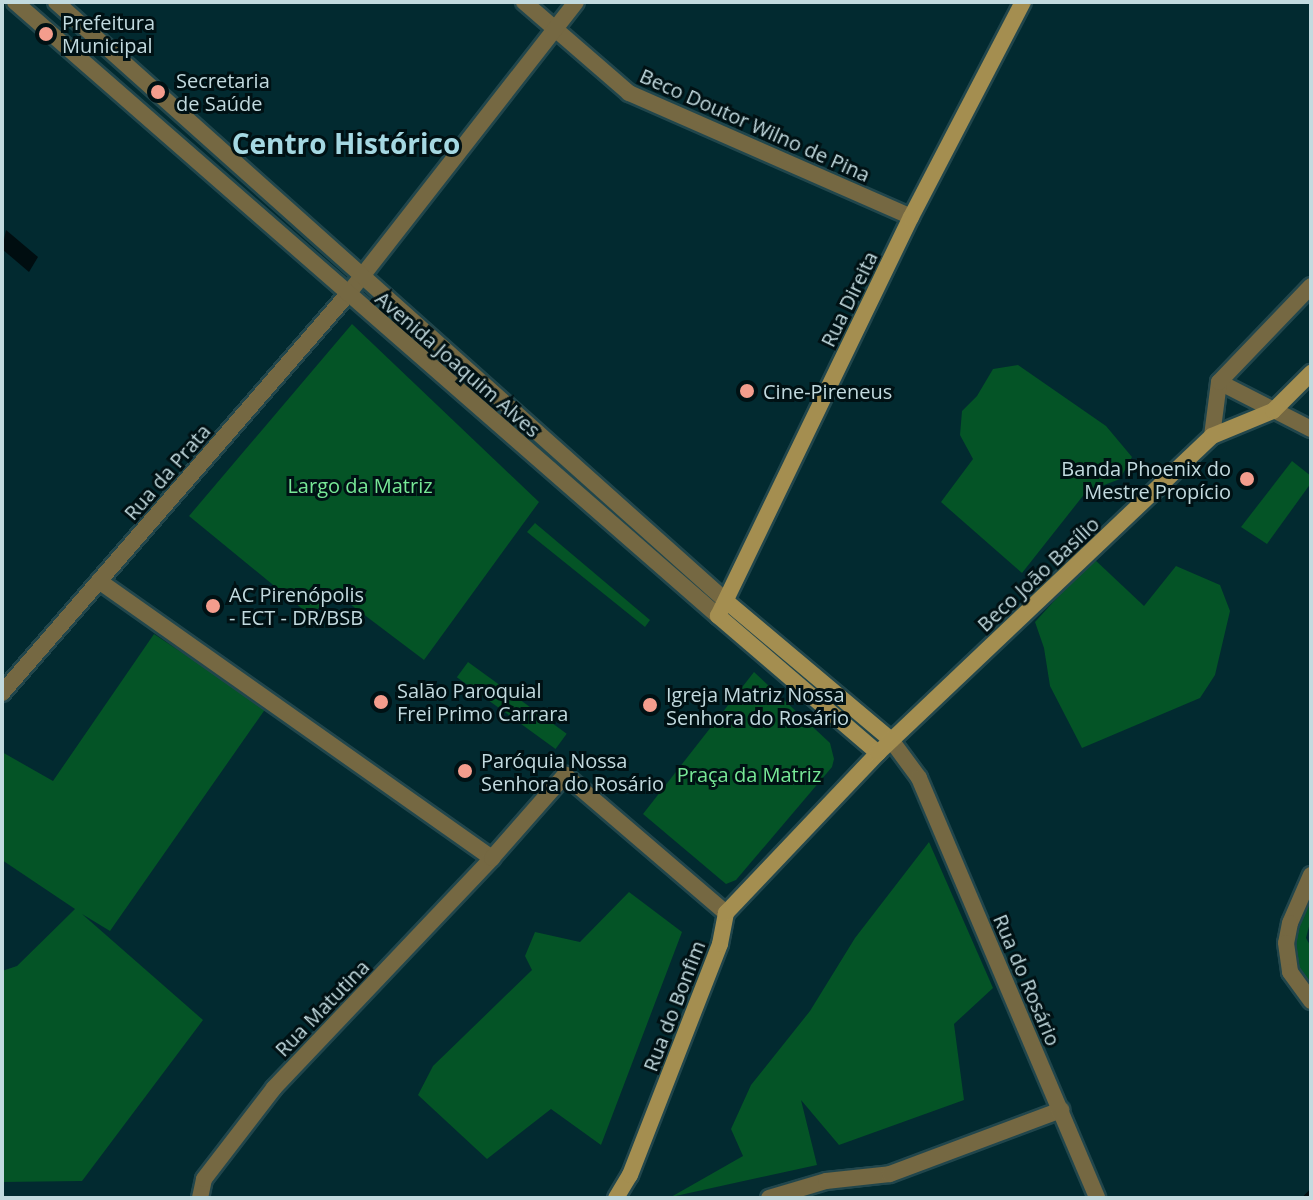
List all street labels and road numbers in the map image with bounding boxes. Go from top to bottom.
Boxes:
street label: Beco Doutor Wilno de Pina [636,63,874,187]
street label: Rua Direita [816,247,882,351]
street label: Avenida Joaquim Alves [371,286,545,442]
street label: Rua da Prata [119,419,215,525]
street label: Beco João Basílio [972,512,1104,636]
street label: Rua do Rosário [988,911,1066,1049]
street label: Rua do Bonfim [638,937,710,1075]
street label: Rua Matutina [270,955,374,1061]

